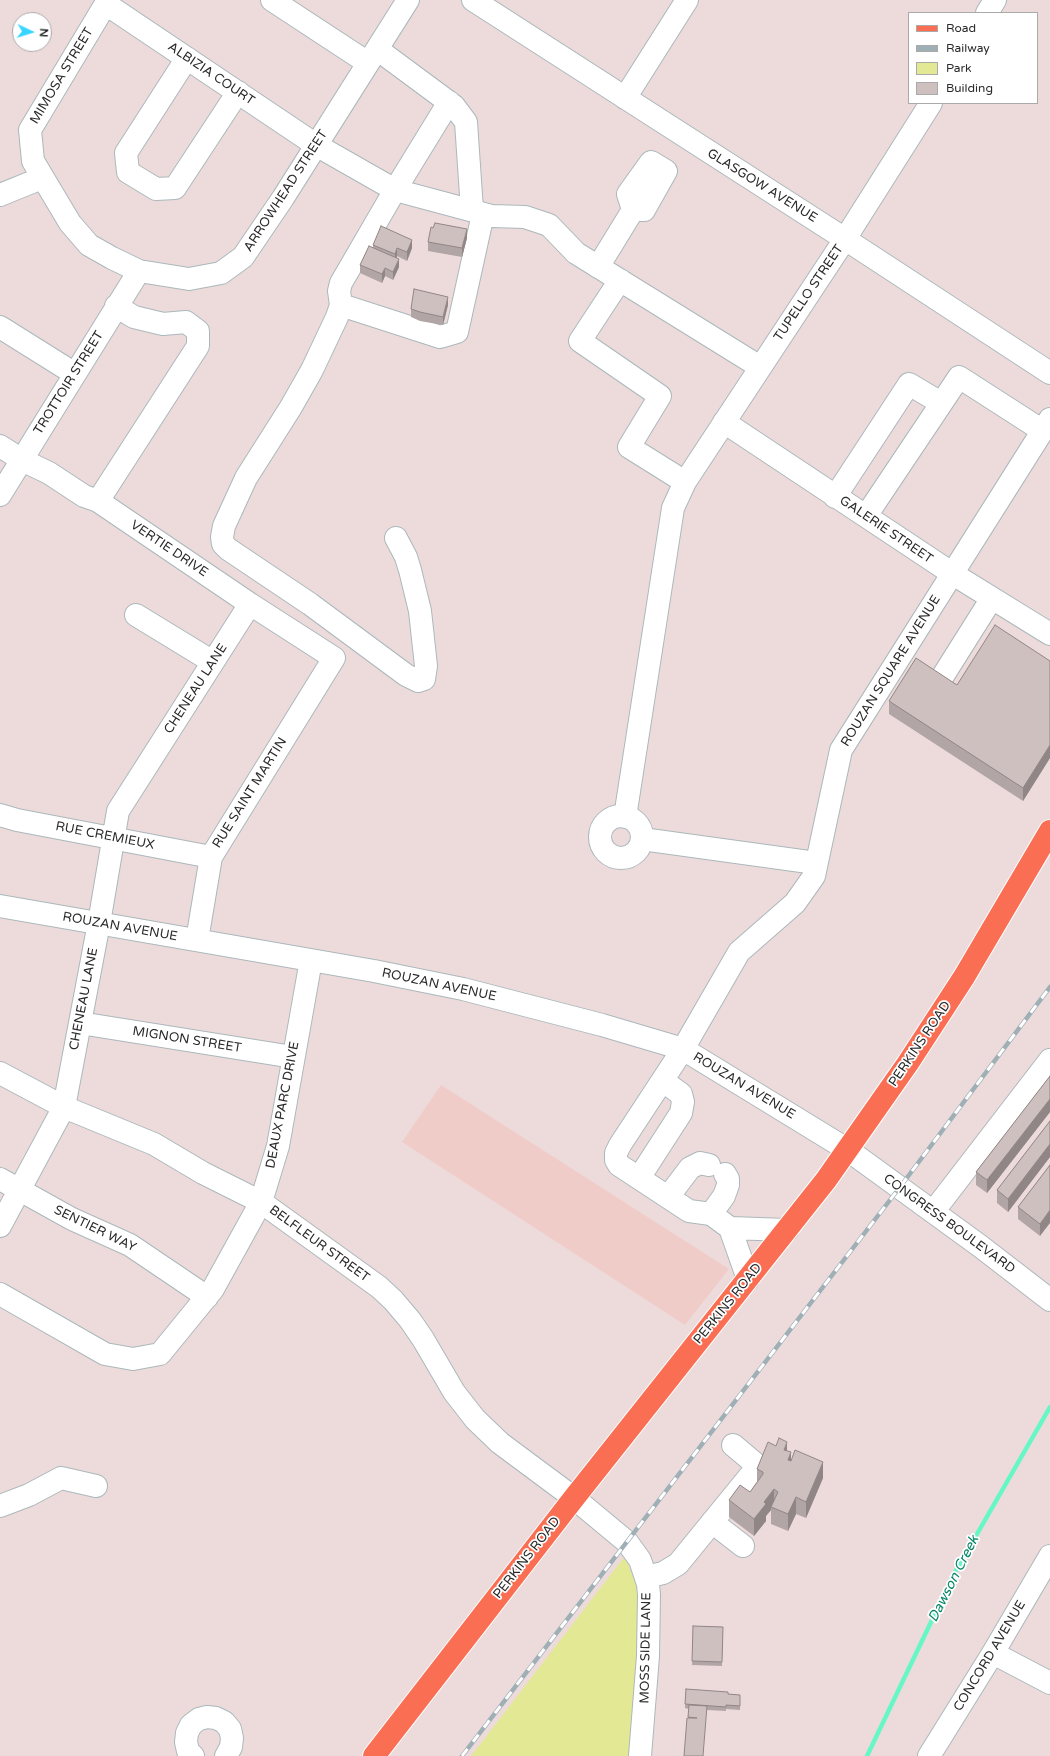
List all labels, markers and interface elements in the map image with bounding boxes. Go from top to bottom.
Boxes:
north arrow [12,12,52,52]
legend [908,12,1038,104]
text: Road [946,21,976,35]
street label: MIMOSA STREET [27,25,97,127]
text: N [37,28,50,38]
street label: ALBIZIA COURT [165,39,257,109]
text: Railway [946,41,990,55]
text: Park [946,61,972,75]
text: Building [946,81,993,95]
street label: ARROWHEAD STREET [241,127,331,255]
street label: GLASGOW AVENUE [704,146,820,226]
street label: TUPELLO STREET [771,242,847,344]
street label: TROTTOIR STREET [31,328,107,438]
street label: GALERIE STREET [836,493,936,567]
street label: VERTIE DRIVE [127,517,211,581]
street label: ROUZAN SQUARE AVENUE [838,593,944,749]
street label: CHENEAU LANE [161,641,231,737]
street label: RUE SAINT MARTIN [210,735,290,851]
street label: RUE CREMIEUX [54,819,156,853]
street label: ROUZAN AVENUE [61,909,179,945]
street label: CHENEAU LANE [66,946,102,1052]
street label: ROUZAN AVENUE [380,965,498,1005]
street label: PERKINS ROAD [886,998,954,1090]
street label: MIGNON STREET [131,1024,243,1056]
street label: DEAUX PARC DRIVE [263,1040,303,1170]
street label: ROUZAN AVENUE [690,1049,798,1123]
street label: CONGRESS BOULEVARD [880,1171,1018,1277]
street label: SENTIER WAY [51,1202,139,1256]
street label: BELFLEUR STREET [266,1202,372,1286]
street label: PERKINS ROAD [691,1260,765,1348]
street label: PERKINS ROAD [490,1514,564,1602]
water label: Dawson Creek [925,1533,983,1625]
street label: MOSS SIDE LANE [637,1592,655,1704]
street label: CONCORD AVENUE [951,1598,1029,1714]

